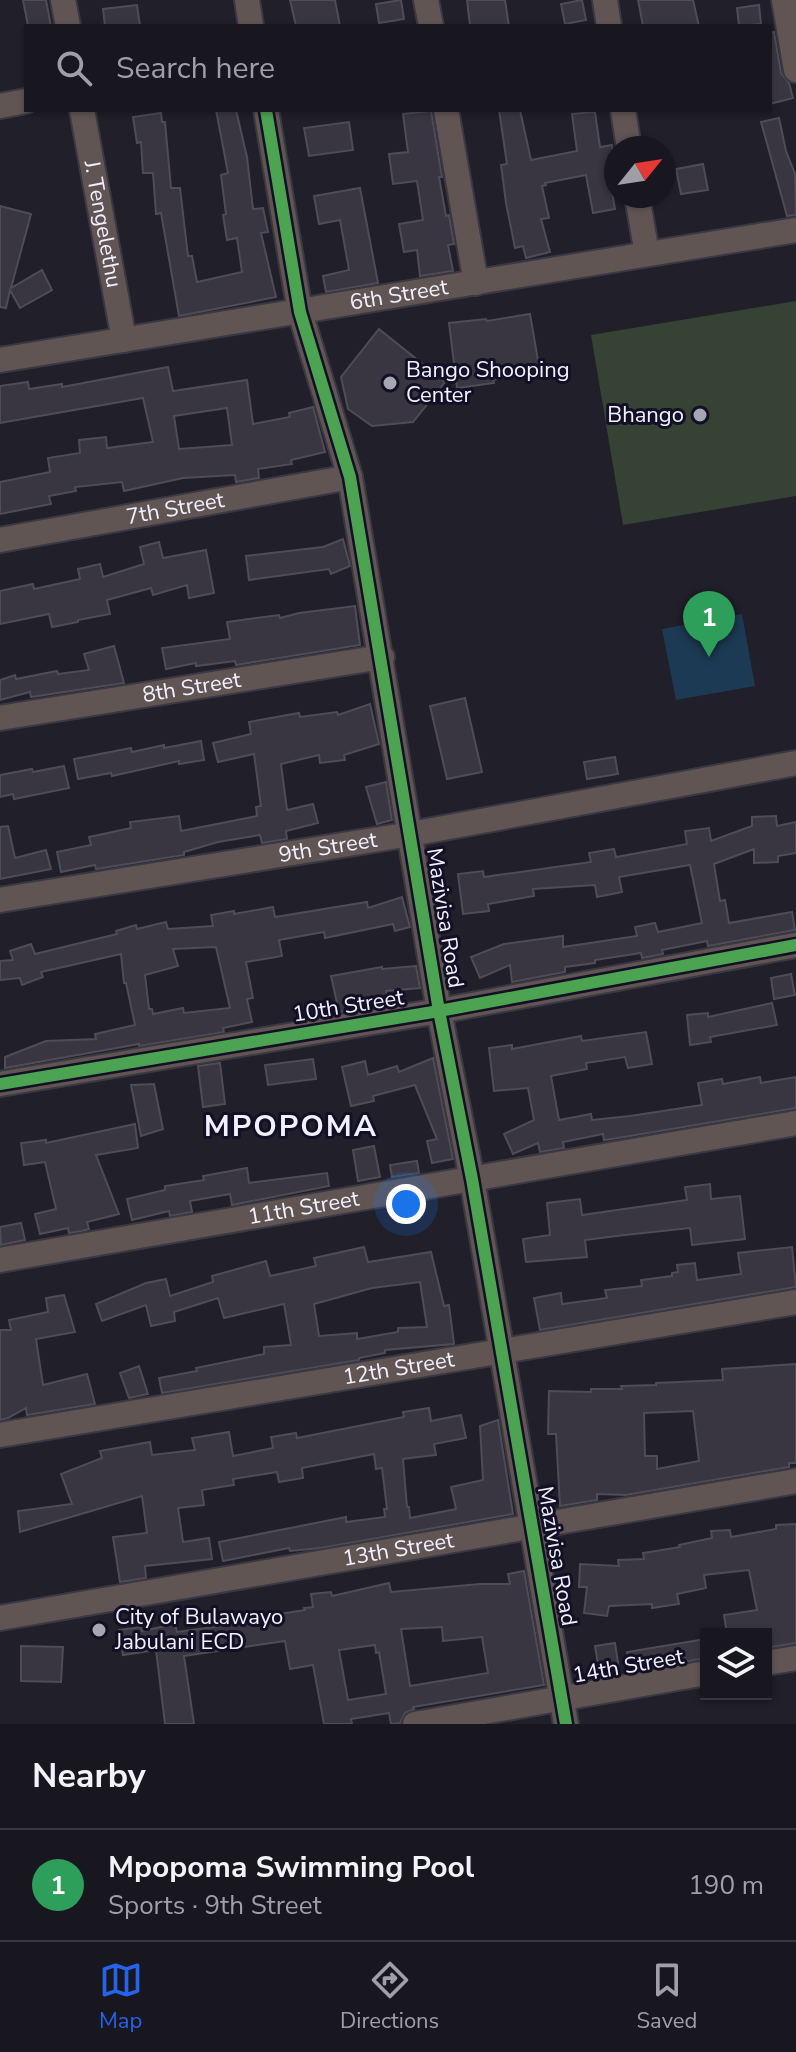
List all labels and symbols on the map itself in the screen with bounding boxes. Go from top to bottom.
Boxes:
north arrow [604,136,676,208]
street label: J. Tengelethu [76,157,129,290]
street label: 6th Street [347,272,450,318]
place label: Bango Shooping Center [406,355,570,410]
marker: Bango Shooping Center [381,374,399,392]
place label: Bhango [607,400,684,430]
marker: Bhango [691,406,709,424]
street label: 7th Street [124,485,227,532]
pin: 1 [683,591,735,657]
street label: 8th Street [140,665,243,710]
street label: 9th Street [276,825,379,870]
street label: Mazivisa Road [419,846,471,990]
street label: 10th Street [290,982,406,1030]
district label: MPOPOMA [204,1106,378,1147]
street label: 11th Street [246,1183,362,1232]
your location [386,1184,426,1224]
street label: 12th Street [341,1344,457,1392]
street label: Mazivisa Road [530,1484,584,1628]
street label: 13th Street [340,1525,456,1574]
place label: City of Bulawayo Jabulani ECD [114,1602,283,1657]
marker: City of Bulawayo Jabulani ECD [90,1621,108,1639]
street label: 14th Street [570,1641,686,1691]

